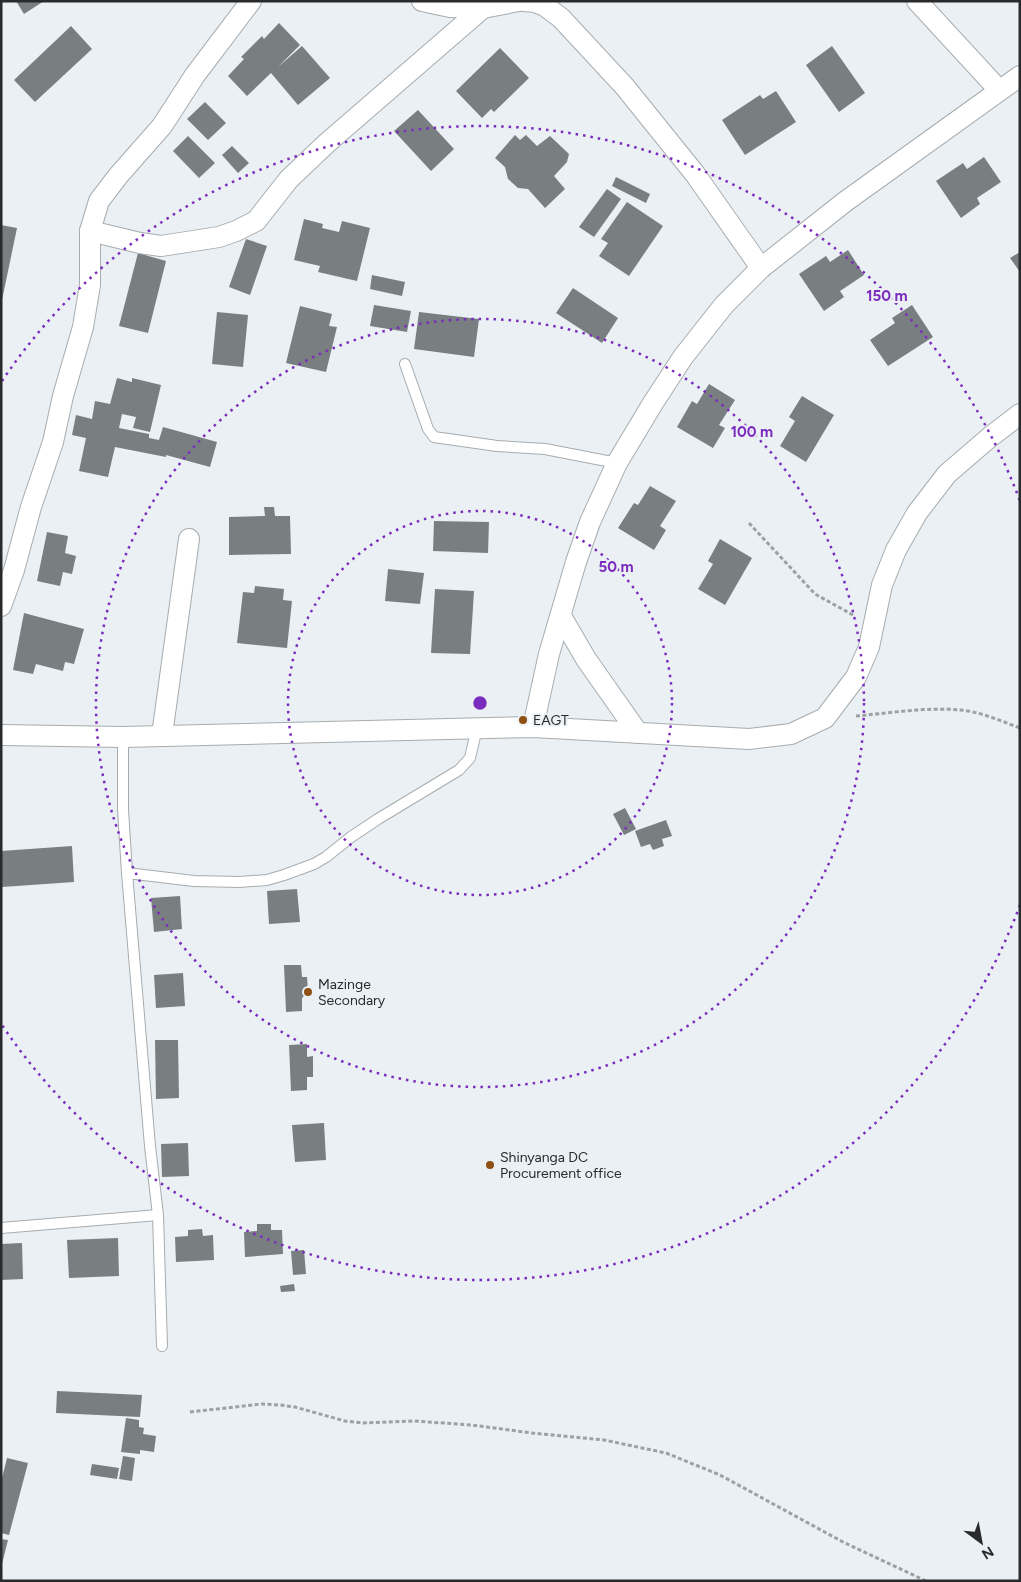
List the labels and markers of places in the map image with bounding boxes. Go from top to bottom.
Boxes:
centre of rings [471,694,489,712]
place label: EAGT [533,712,569,729]
marker: EAGT [517,714,529,726]
place label: Mazinge Secondary [318,976,386,1009]
marker: Mazinge Secondary [302,986,314,998]
place label: Shinyanga DC Procurement office [500,1149,622,1182]
marker: Shinyanga DC Procurement office [484,1159,496,1171]

